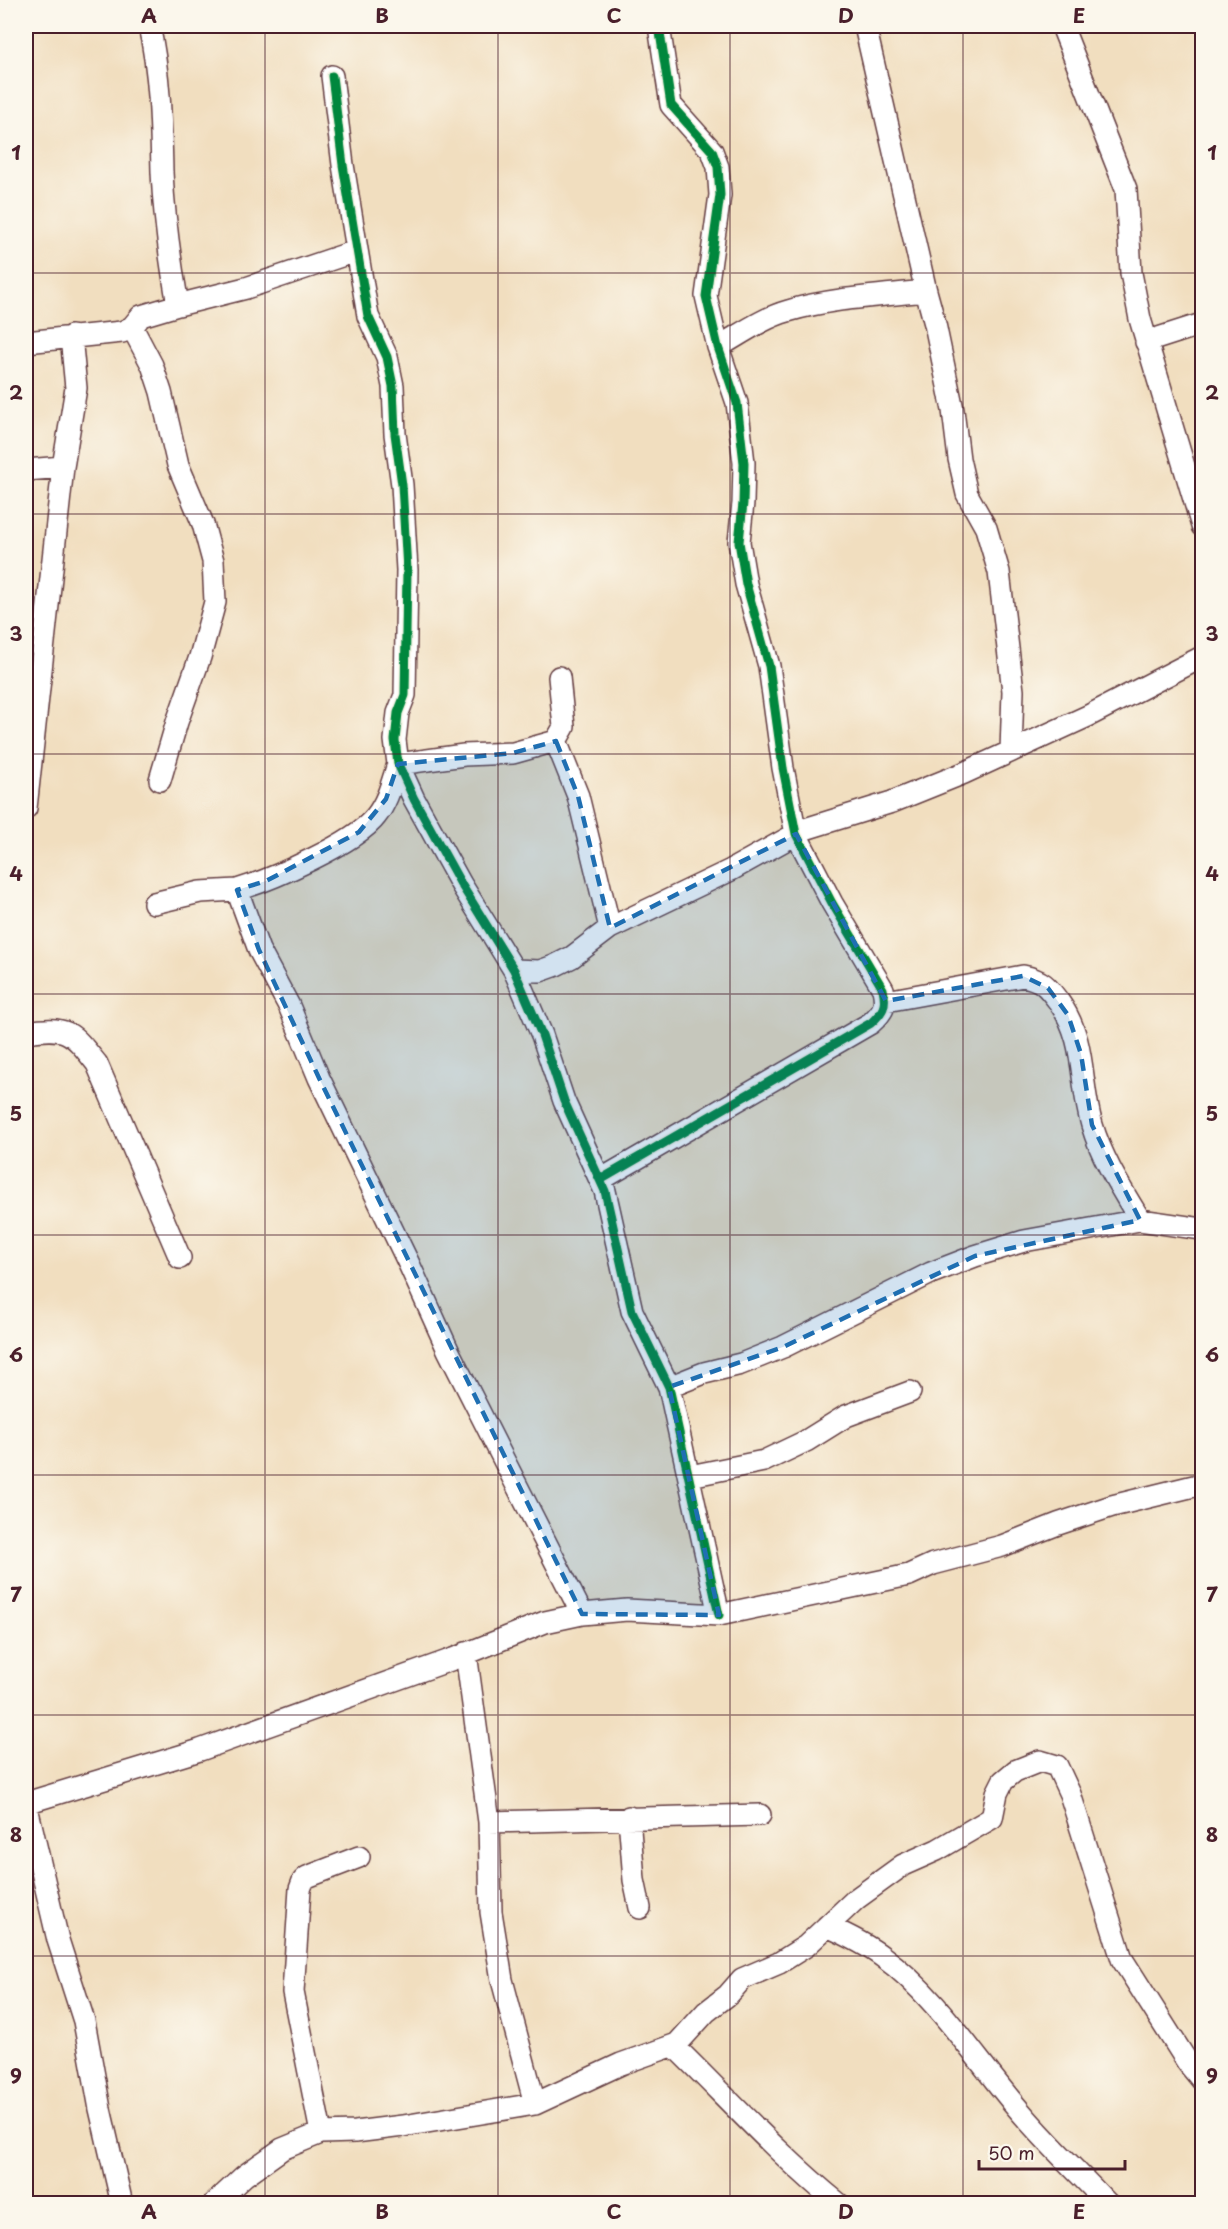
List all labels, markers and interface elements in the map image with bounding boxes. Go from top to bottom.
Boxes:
text: A [141,0,157,30]
text: B [375,0,389,30]
text: C [606,0,622,30]
text: D [838,0,854,30]
text: E [1073,0,1085,30]
text: 1 [11,137,21,167]
text: 1 [1207,137,1217,167]
text: 2 [9,377,23,407]
text: 2 [1205,377,1219,407]
text: 3 [9,618,23,648]
text: 3 [1205,618,1219,648]
text: 4 [9,858,23,888]
text: 4 [1205,858,1219,888]
text: 5 [10,1098,22,1128]
text: 5 [1206,1098,1218,1128]
text: 6 [9,1339,23,1369]
text: 6 [1205,1339,1219,1369]
text: 7 [10,1579,22,1609]
text: 7 [1206,1579,1218,1609]
text: 8 [10,1819,22,1849]
text: 8 [1206,1819,1218,1849]
text: 9 [10,2060,22,2090]
text: 9 [1206,2060,1218,2090]
scale bar [979,2133,1124,2171]
text: 50 m [988,2139,1035,2166]
text: A [141,2196,157,2226]
text: B [375,2196,389,2226]
text: C [606,2196,622,2226]
text: D [838,2196,854,2226]
text: E [1073,2196,1085,2226]

